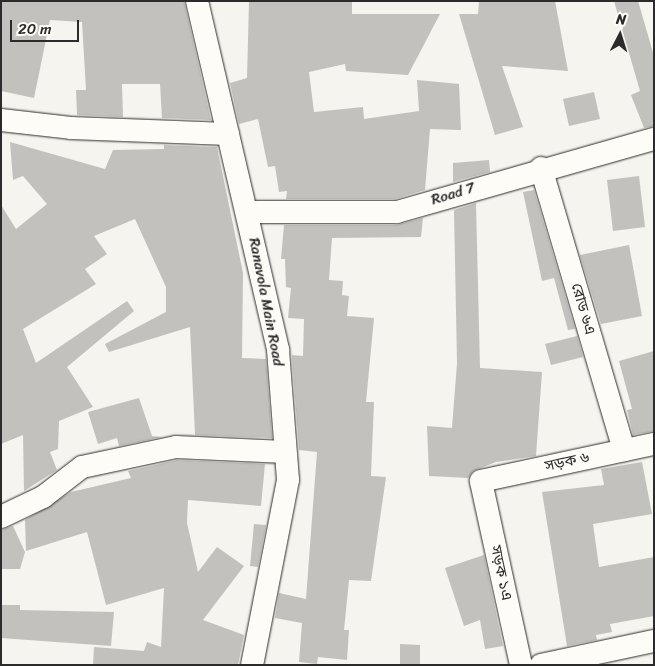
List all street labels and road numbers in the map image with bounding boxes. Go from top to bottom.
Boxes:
street label: Road 7 [429,179,477,209]
street label: Ranavola Main Road [245,236,287,368]
street label: রোড ৬এ [567,281,599,337]
street label: সড়ক ৬ [543,449,591,475]
street label: সড়ক ১এ [486,544,516,602]

